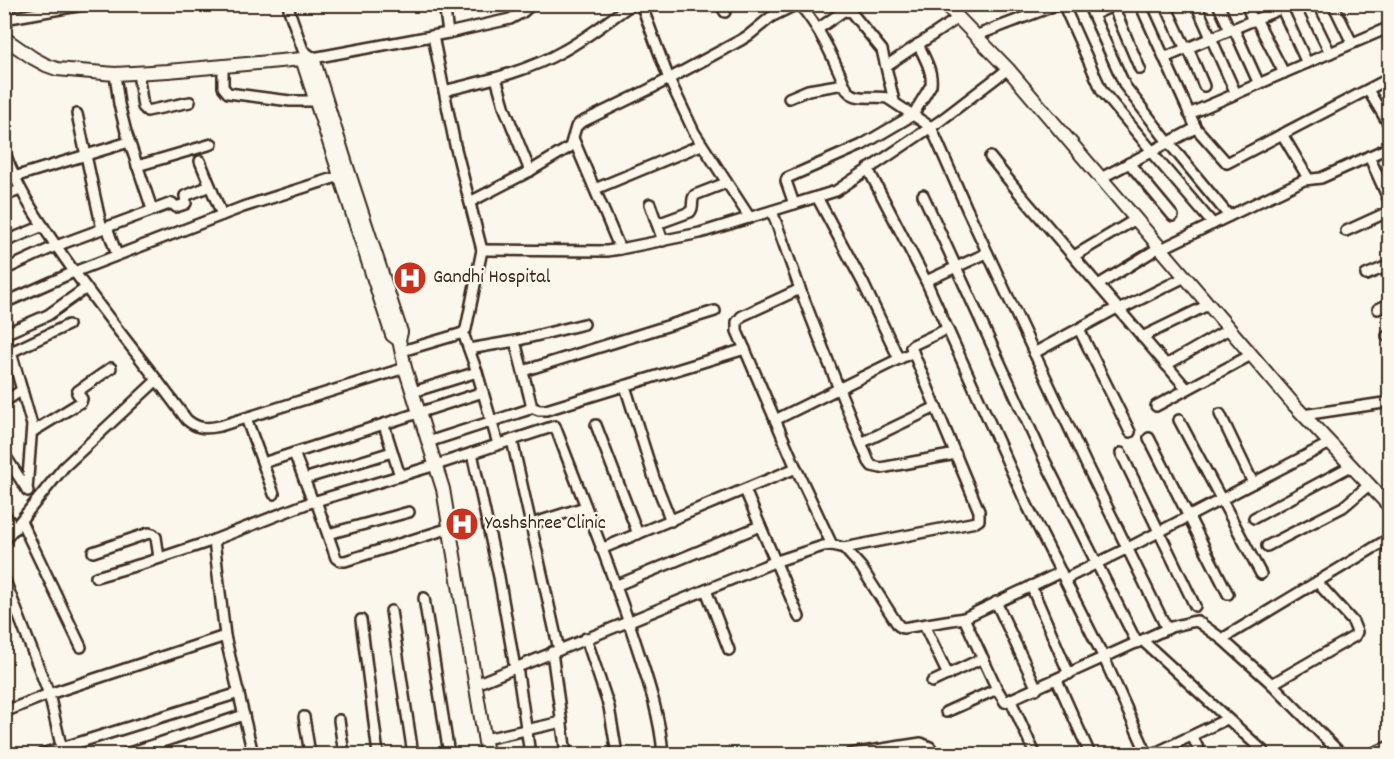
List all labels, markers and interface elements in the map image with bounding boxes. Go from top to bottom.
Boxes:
hospital icon: Gandhi Hospital [392,260,428,296]
place label: Gandhi Hospital [433,264,551,292]
hospital icon: Yashshree Clinic [444,506,480,542]
place label: Yashshree Clinic [485,510,606,538]

